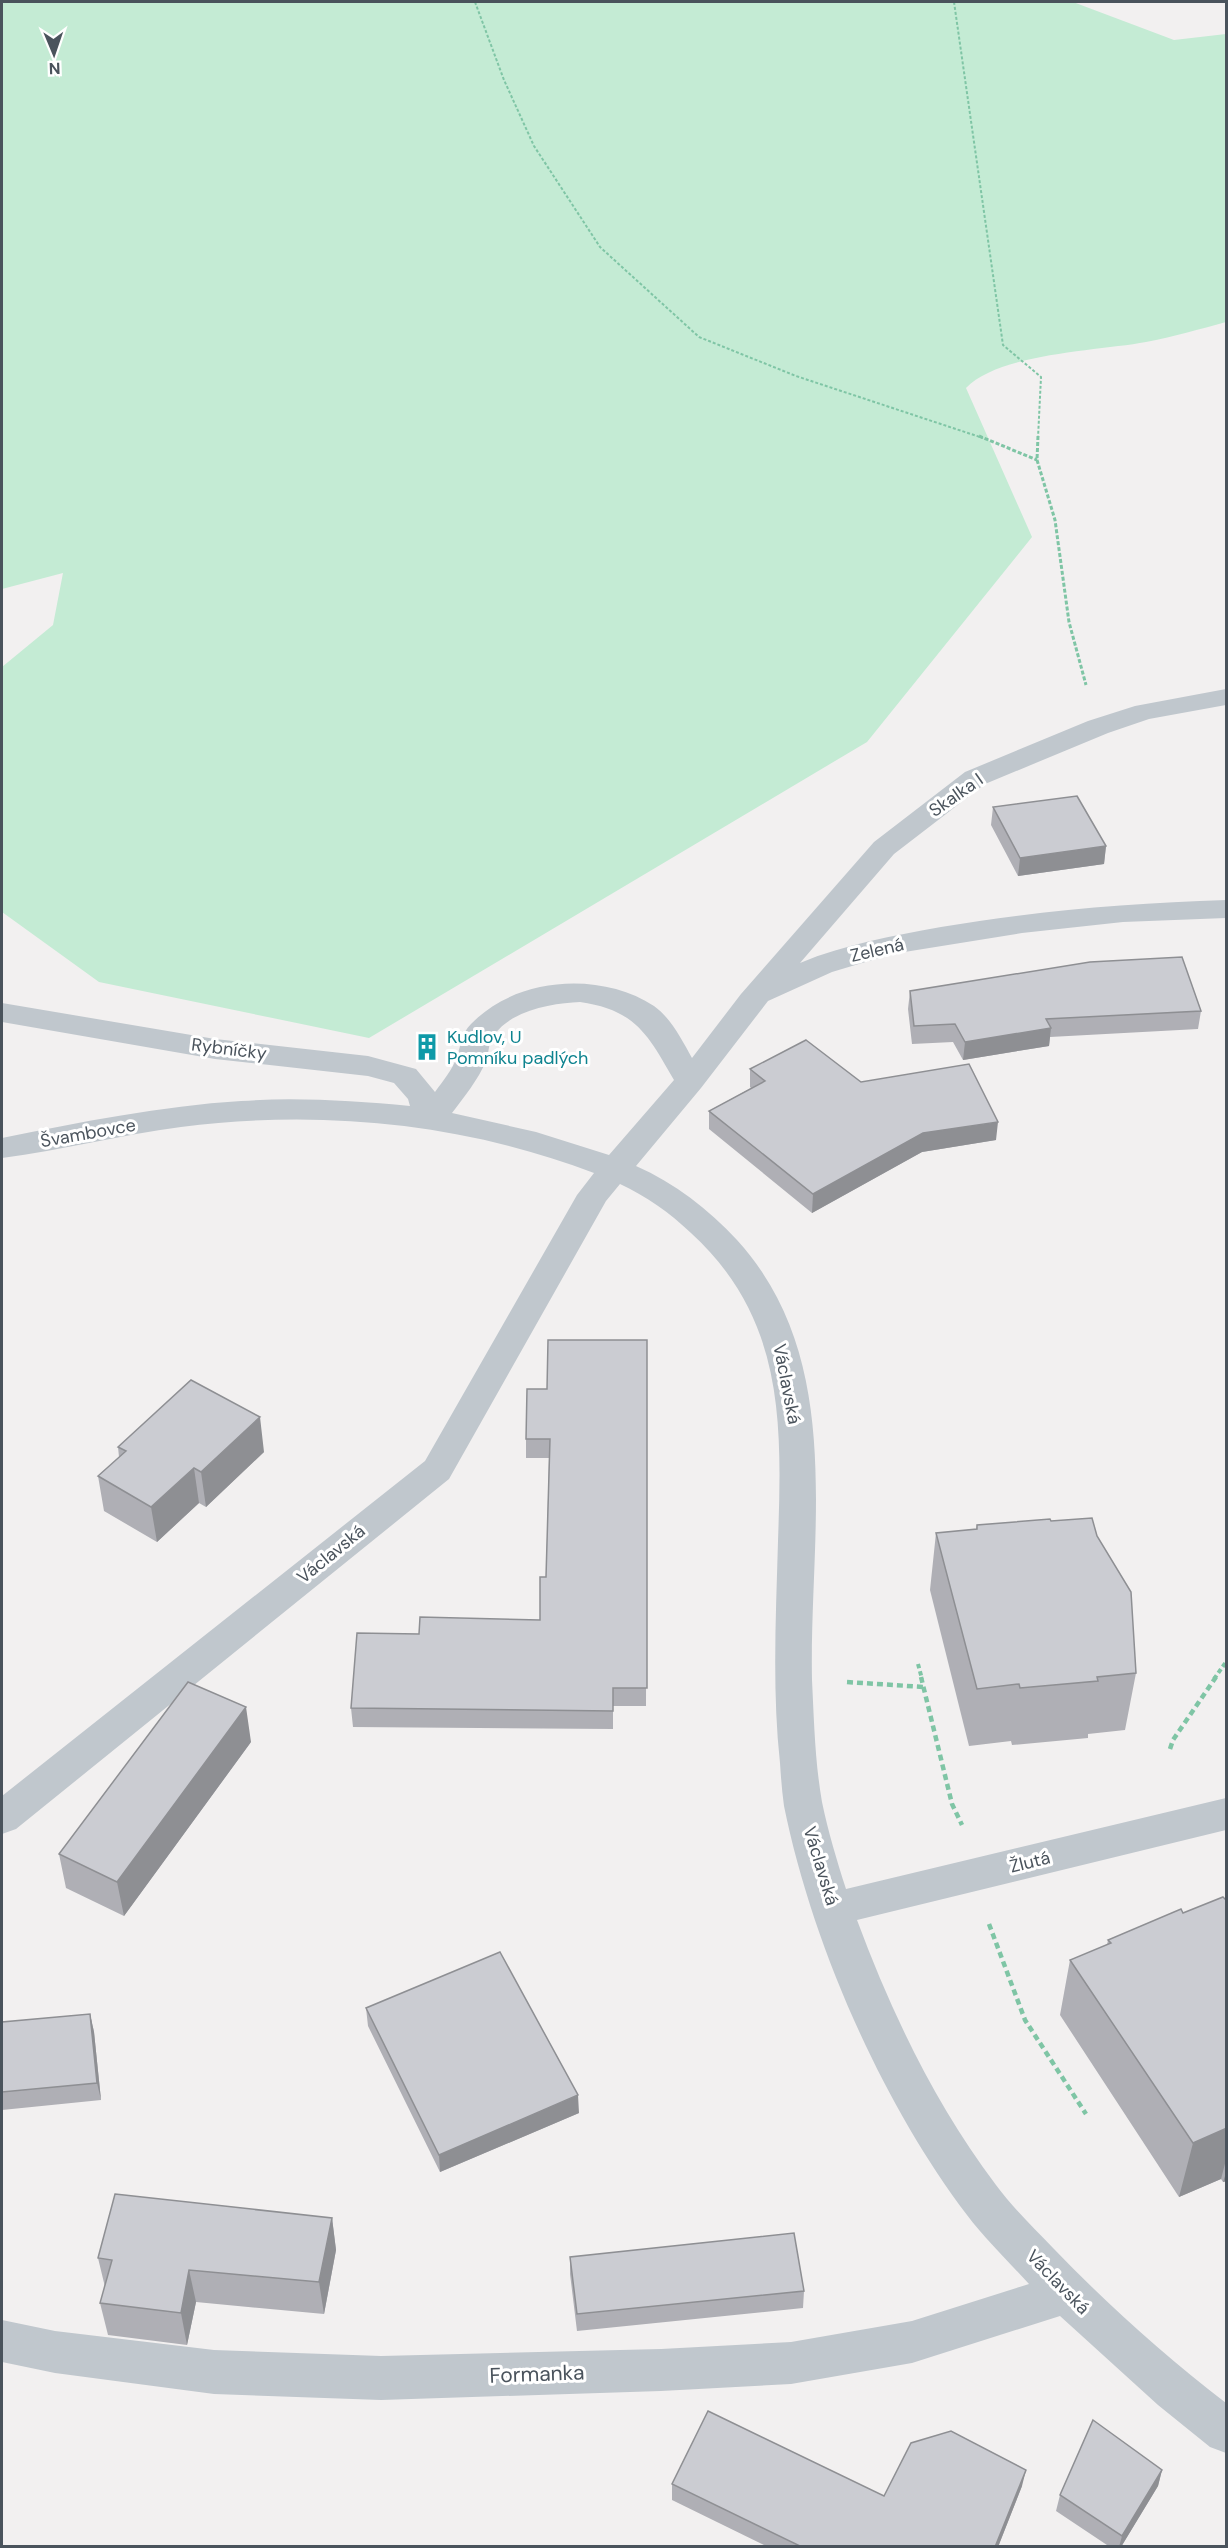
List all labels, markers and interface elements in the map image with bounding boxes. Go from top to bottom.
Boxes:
north arrow [24,24,84,84]
text: N [48,58,61,79]
street label: Skalka I [924,768,988,822]
street label: Zelená [848,932,906,968]
place label: Kudlov, U Pomníku padlých [447,1025,588,1070]
street label: Rybníčky [190,1032,268,1066]
building icon: Kudlov, U Pomníku padlých [412,1032,442,1062]
street label: Švambovce [38,1113,138,1153]
street label: Václavská [767,1342,807,1426]
street label: Václavská [292,1519,370,1589]
street label: Václavská [798,1824,844,1908]
street label: Žlutá [1007,1845,1053,1879]
street label: Václavská [1021,2244,1095,2320]
street label: Formanka [489,2358,585,2390]

